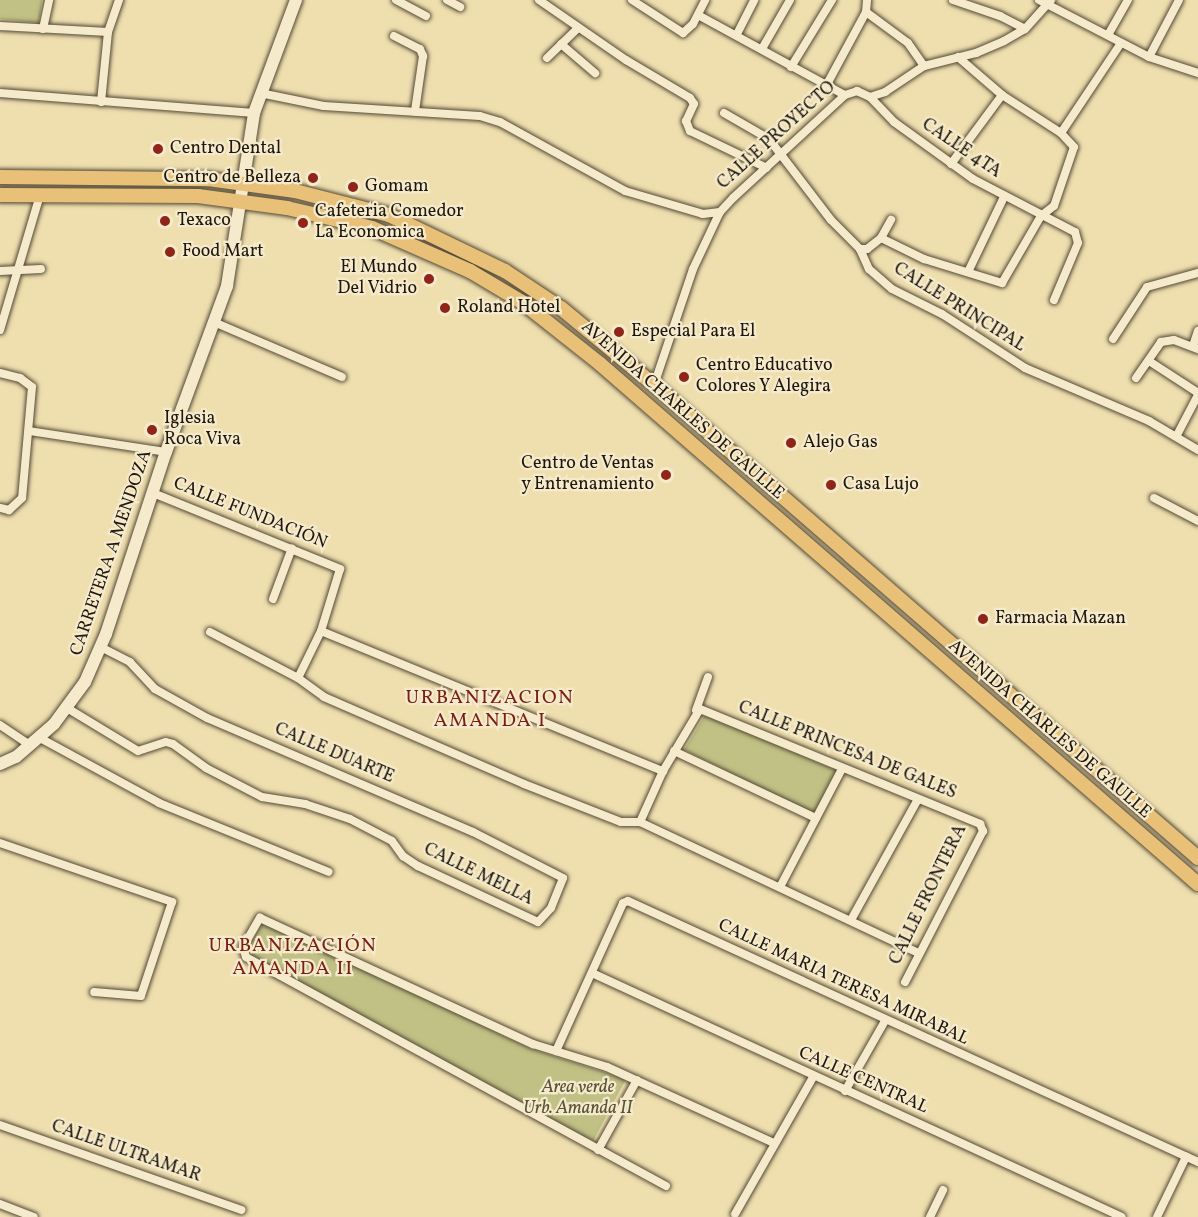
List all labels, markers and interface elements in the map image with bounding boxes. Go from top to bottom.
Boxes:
street label: CALLE PROYECTO [713,77,841,195]
street label: CALLE 4TA [917,115,1005,183]
place label: Centro Dental [170,138,281,160]
marker: Centro Dental [151,142,165,156]
place label: Centro de Belleza [164,167,301,189]
marker: Centro de Belleza [306,171,320,185]
place label: Gomam [365,176,429,198]
marker: Gomam [346,180,360,194]
place label: Cafeteria Comedor La Economica [315,202,464,244]
place label: Texaco [177,210,231,232]
marker: Texaco [158,214,172,228]
marker: Cafeteria Comedor La Economica [296,216,310,230]
place label: Food Mart [182,241,264,263]
marker: Food Mart [163,245,177,259]
place label: El Mundo Del Vidrio [337,258,417,300]
street label: CALLE PRINCIPAL [889,259,1029,357]
marker: El Mundo Del Vidrio [422,272,436,286]
place label: Roland Hotel [457,297,560,319]
marker: Roland Hotel [438,301,452,315]
street label: AVENIDA CHARLES DE GAULLE [576,317,788,505]
place label: Especial Para El [631,321,756,343]
marker: Especial Para El [612,325,626,339]
place label: Centro Educativo Colores Y Alegira [696,356,833,398]
marker: Centro Educativo Colores Y Alegira [677,370,691,384]
place label: Iglesia Roca Viva [164,409,241,452]
marker: Iglesia Roca Viva [145,423,159,437]
place label: Alejo Gas [803,432,878,454]
marker: Alejo Gas [784,436,798,450]
street label: CARRETERA A MENDOZA [67,447,157,659]
place label: Centro de Ventas y Entrenamiento [521,454,654,496]
marker: Centro de Ventas y Entrenamiento [659,468,673,482]
street label: CALLE FUNDACIÓN [170,473,330,555]
place label: Casa Lujo [843,474,919,496]
marker: Casa Lujo [824,478,838,492]
place label: Farmacia Mazan [995,608,1126,630]
marker: Farmacia Mazan [976,612,990,626]
street label: AVENIDA CHARLES DE GAULLE [943,636,1155,824]
district label: URBANIZACION AMANDA I [406,687,574,734]
street label: CALLE PRINCESA DE GALES [735,697,959,805]
street label: CALLE DUARTE [271,719,397,789]
street label: CALLE FRONTERA [886,821,972,969]
street label: CALLE MELLA [420,839,536,911]
street label: CALLE MARIA TERESA MIRABAL [714,915,972,1051]
district label: URBANIZACIÓN AMANDA II [209,935,377,982]
street label: CALLE CENTRAL [795,1043,931,1119]
park label: Area verde Urb. Amanda II [523,1078,633,1120]
street label: CALLE ULTRAMAR [48,1116,204,1188]

